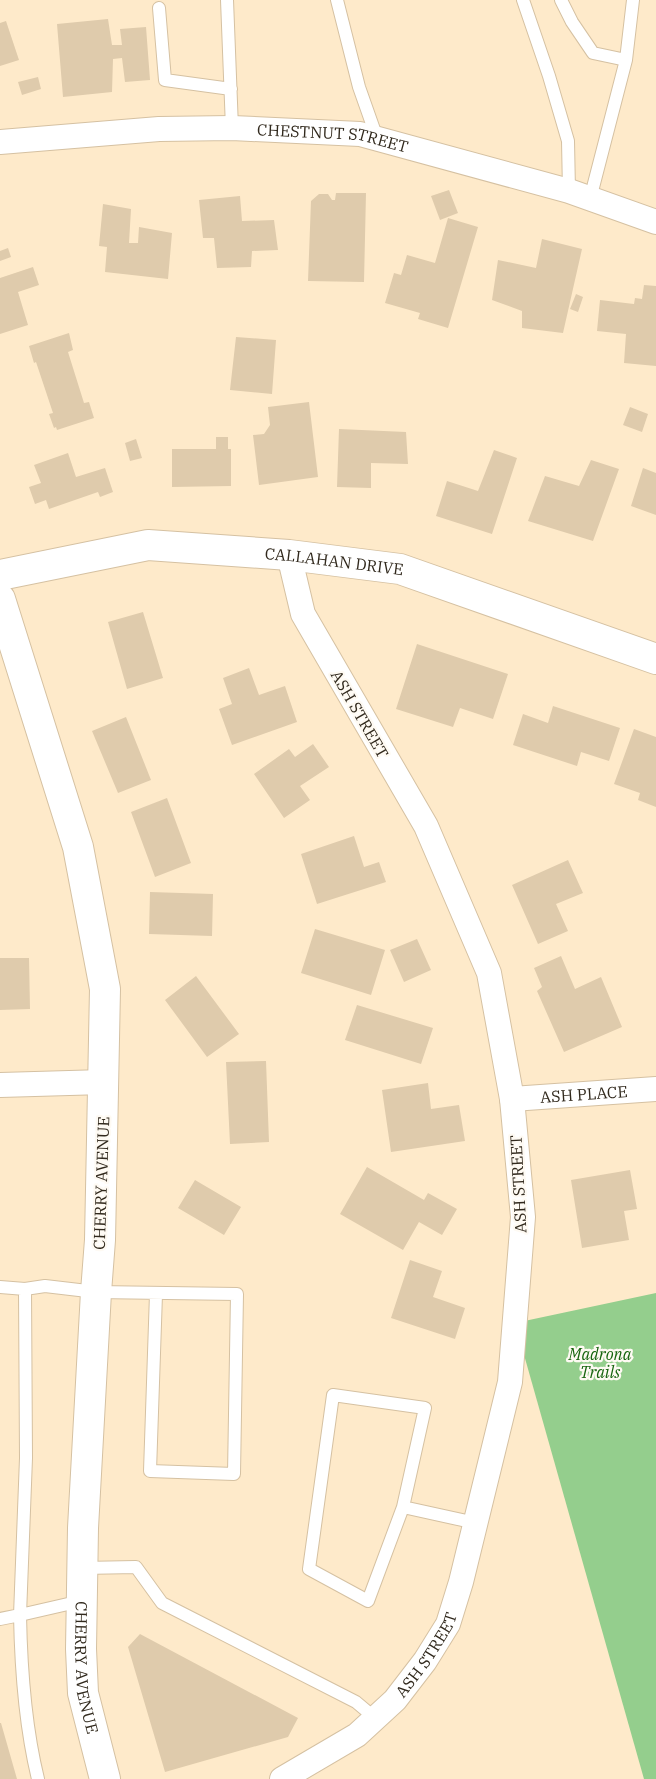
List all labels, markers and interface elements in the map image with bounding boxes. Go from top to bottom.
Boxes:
street label: CHESTNUT STREET [257,119,411,157]
street label: CALLAHAN DRIVE [264,543,405,579]
street label: ASH STREET [327,667,393,761]
street label: ASH PLACE [539,1081,628,1107]
street label: CHERRY AVENUE [89,1116,113,1250]
street label: ASH STREET [505,1135,531,1233]
park label: Madrona Trails [568,1344,632,1382]
street label: CHERRY AVENUE [71,1601,103,1736]
street label: ASH STREET [391,1610,461,1701]

